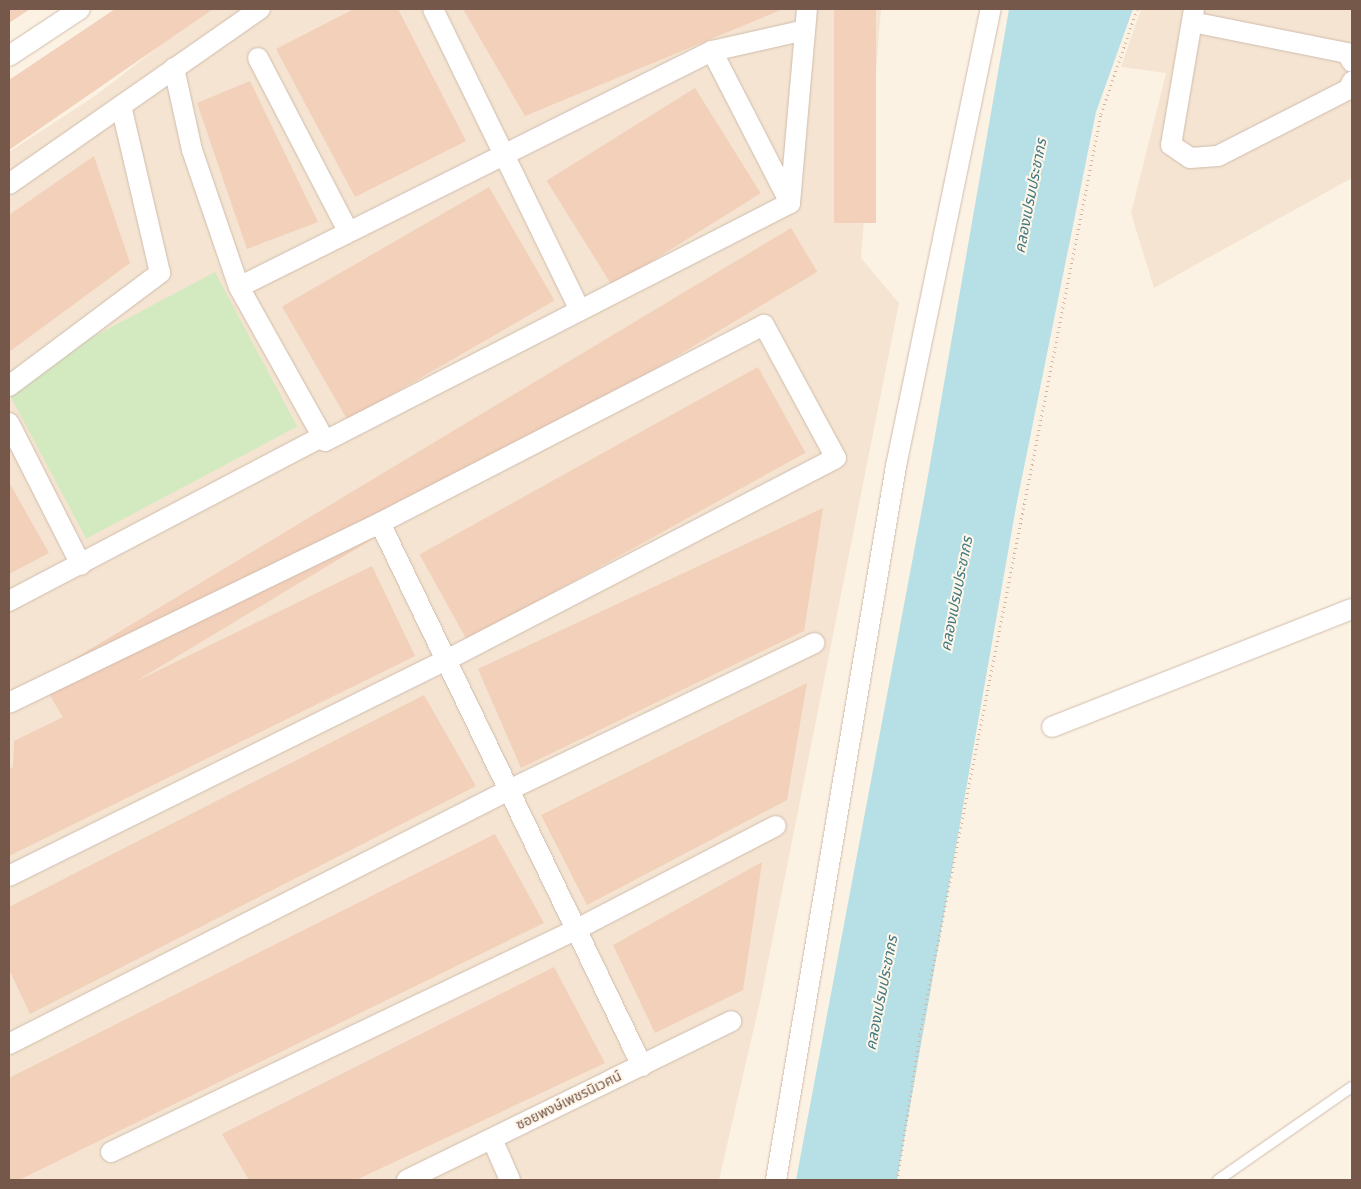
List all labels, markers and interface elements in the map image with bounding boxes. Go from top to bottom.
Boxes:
water label: คลองเปรมประชากร [1011,137,1051,255]
water label: คลองเปรมประชากร [937,535,977,653]
water label: คลองเปรมประชากร [862,934,902,1052]
street label: ซอยพงษ์เพชรนิเวศน์ [514,1068,624,1134]

